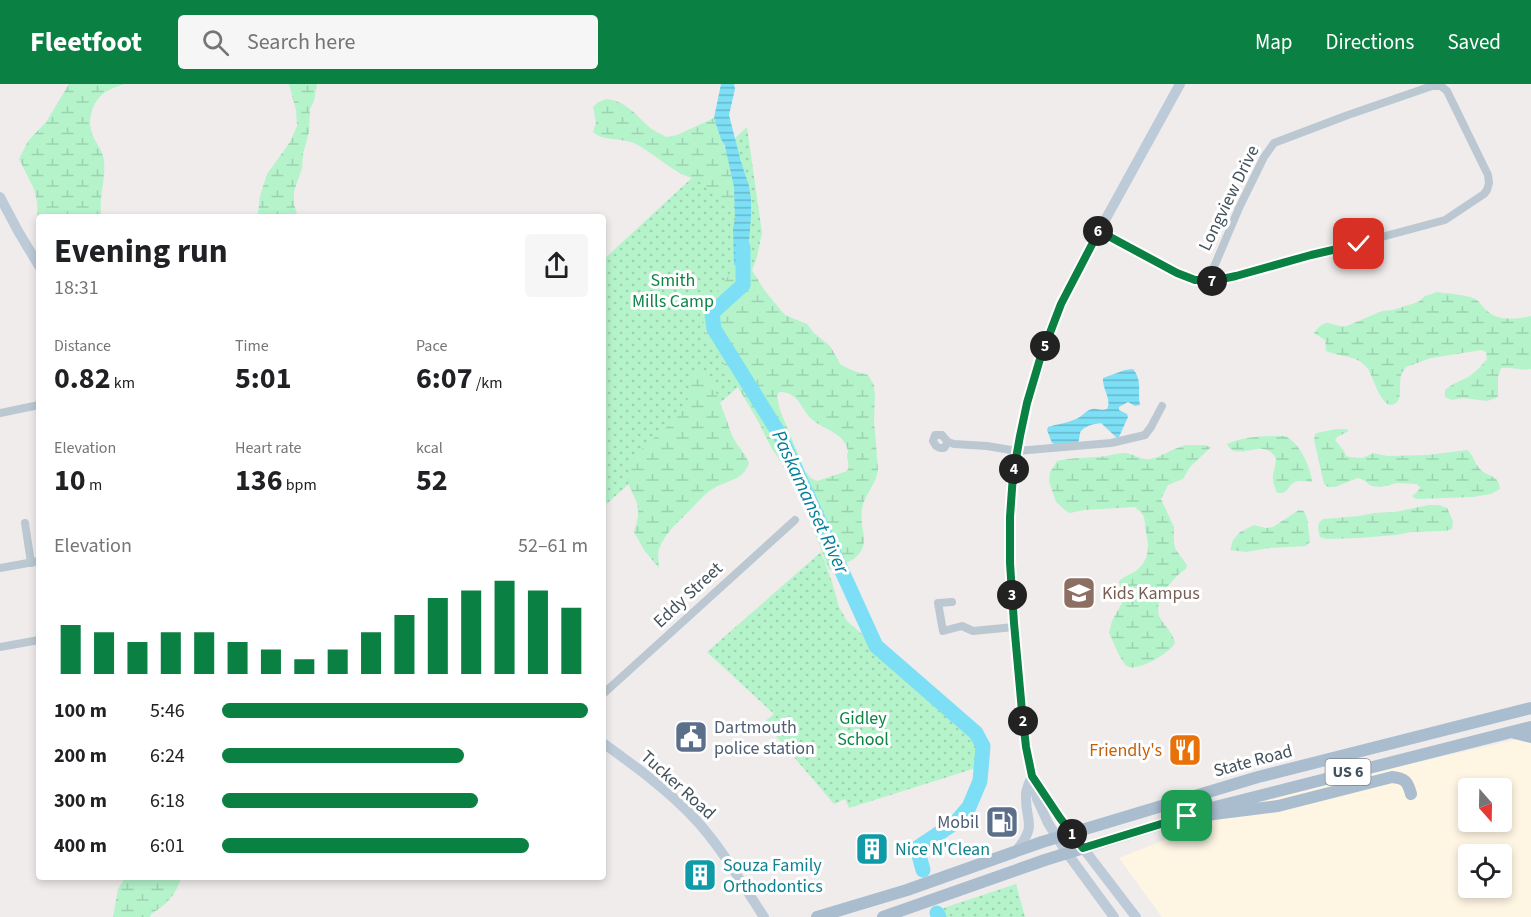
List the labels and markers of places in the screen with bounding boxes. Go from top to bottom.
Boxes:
pin: 6 [1083,216,1113,246]
pin [1333,218,1384,269]
pin: 7 [1197,266,1227,296]
pin: 5 [1030,331,1060,361]
pin: 4 [999,454,1029,484]
school or university icon: Kids Kampus [1061,575,1097,611]
pin: 3 [997,580,1027,610]
place label: Kids Kampus [1102,581,1200,606]
pin: 2 [1008,706,1038,736]
place label: Dartmouth police station [714,715,815,761]
public building icon: Dartmouth police station [673,719,709,755]
restaurant icon: Friendly's [1167,732,1203,768]
place label: Friendly's [1089,738,1162,763]
pin [1161,790,1212,841]
fuel station icon: Mobil [984,804,1020,840]
place label: Mobil [937,810,979,835]
pin: 1 [1057,819,1087,849]
building icon: Nice N'Clean [854,831,890,867]
place label: Nice N'Clean [895,837,990,862]
place label: Souza Family Orthodontics [723,853,823,899]
building icon: Souza Family Orthodontics [682,857,718,893]

